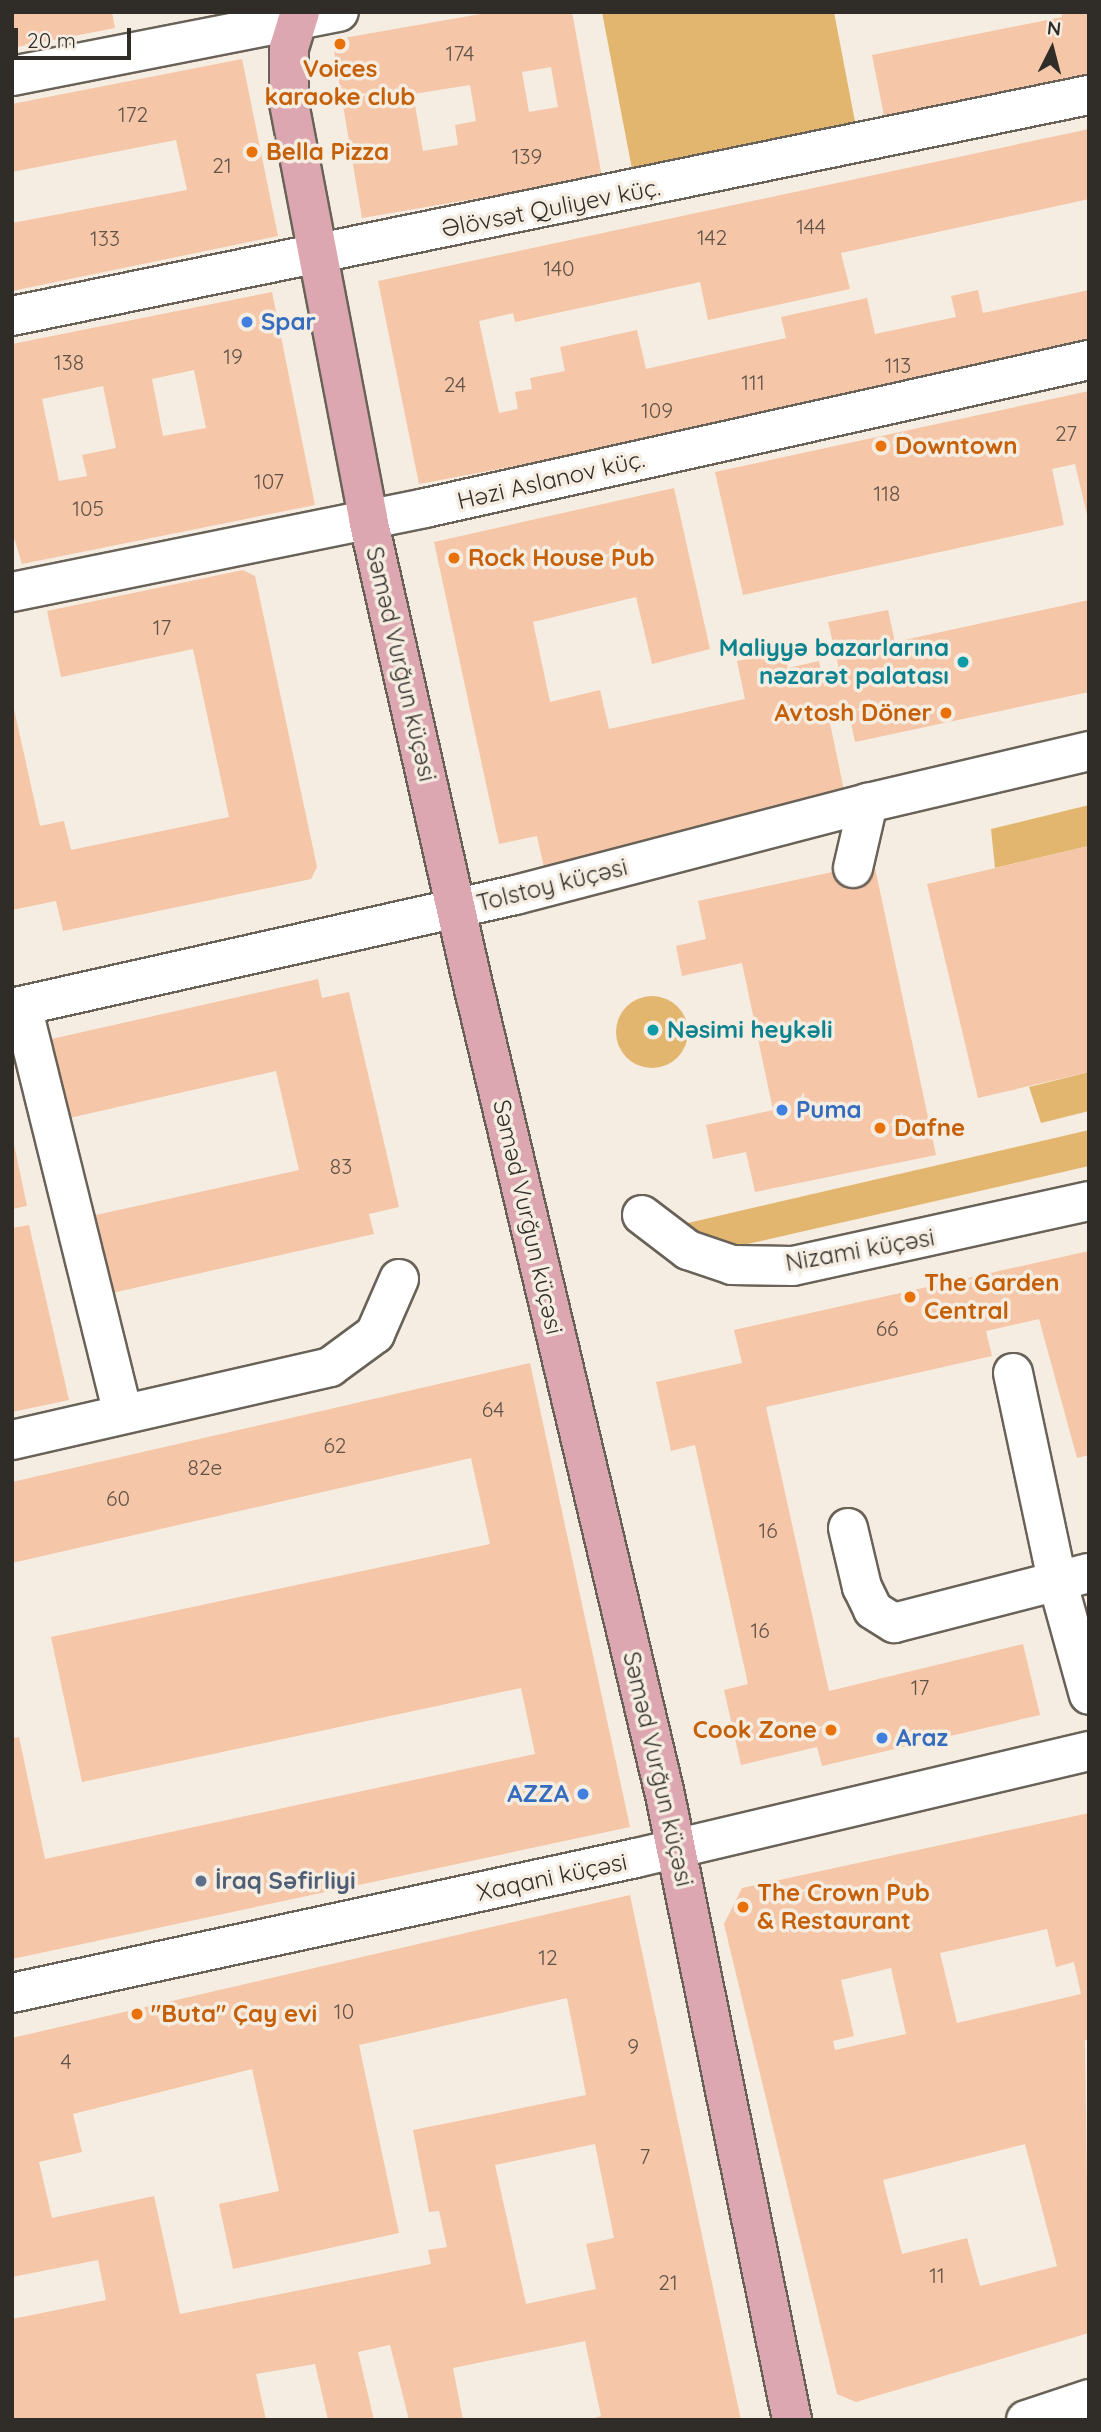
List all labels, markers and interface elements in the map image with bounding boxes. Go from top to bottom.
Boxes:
scale bar [18,14,135,58]
north arrow [1017,14,1087,84]
text: N [1046,15,1062,41]
text: 20 m [27,27,76,53]
marker: Voices karaoke club [332,36,348,52]
house number: 174 [446,40,474,66]
place label: Voices karaoke club [265,55,415,111]
house number: 172 [118,101,148,127]
place label: Bella Pizza [266,138,389,166]
house number: 139 [512,143,542,169]
marker: Bella Pizza [244,144,260,160]
house number: 21 [212,152,232,178]
street label: Əlövsət Quliyev küç. [439,173,663,243]
house number: 144 [796,213,826,239]
house number: 142 [697,224,727,250]
house number: 133 [90,225,120,251]
house number: 140 [543,255,575,281]
place label: Spar [261,308,316,336]
marker: Spar [239,314,255,330]
house number: 19 [223,343,243,369]
house number: 138 [54,349,84,375]
house number: 113 [885,352,911,378]
house number: 111 [741,369,765,395]
house number: 24 [444,371,466,397]
house number: 109 [641,397,673,423]
house number: 27 [1055,420,1077,446]
place label: Downtown [895,432,1017,460]
marker: Downtown [873,438,889,454]
street label: Həzi Aslanov küç. [454,444,648,516]
house number: 107 [254,468,284,494]
house number: 118 [874,480,900,506]
house number: 105 [72,495,104,521]
street label: Səməd Vurğun küçəsi [360,544,442,784]
place label: Rock House Pub [468,544,654,572]
marker: Rock House Pub [446,550,462,566]
house number: 17 [153,614,171,640]
place label: Maliyyə bazarlarına nəzarət palatası [719,634,949,690]
marker: Maliyyə bazarlarına nəzarət palatası [955,654,971,670]
place label: Avtosh Döner [775,699,932,727]
marker: Avtosh Döner [938,705,954,721]
street label: Tolstoy küçəsi [474,852,630,918]
place label: Nəsimi heykəli [667,1016,833,1044]
marker: Nəsimi heykəli [645,1022,661,1038]
place label: Puma [796,1096,862,1124]
street label: Səməd Vurğun küçəsi [487,1097,569,1337]
marker: Puma [774,1102,790,1118]
place label: Dafne [894,1114,965,1142]
marker: Dafne [872,1120,888,1136]
house number: 83 [330,1153,352,1179]
street label: Nizami küçəsi [783,1223,937,1277]
place label: The Garden Central [924,1269,1060,1325]
marker: The Garden Central [902,1289,918,1305]
house number: 66 [876,1315,898,1341]
house number: 64 [482,1396,504,1422]
house number: 62 [324,1432,346,1458]
house number: 82e [188,1454,222,1480]
house number: 60 [106,1485,130,1511]
house number: 16 [758,1517,778,1543]
house number: 16 [750,1617,770,1643]
street label: Səməd Vurğun küçəsi [617,1649,699,1889]
house number: 17 [911,1674,929,1700]
place label: Cook Zone [693,1716,817,1744]
marker: Cook Zone [823,1722,839,1738]
place label: Araz [896,1724,948,1752]
marker: Araz [874,1730,890,1746]
place label: AZZA [507,1780,569,1808]
marker: AZZA [575,1786,591,1802]
street label: Xaqani küçəsi [474,1847,630,1907]
place label: İraq Səfirliyi [215,1867,356,1895]
marker: İraq Səfirliyi [193,1873,209,1889]
place label: The Crown Pub & Restaurant [757,1879,930,1935]
marker: The Crown Pub & Restaurant [735,1899,751,1915]
house number: 12 [538,1944,558,1970]
house number: 10 [334,1998,354,2024]
place label: "Buta" Çay evi [151,2000,317,2028]
marker: "Buta" Çay evi [129,2006,145,2022]
house number: 9 [627,2033,639,2059]
house number: 4 [60,2048,72,2074]
house number: 7 [640,2143,650,2169]
house number: 11 [929,2262,945,2288]
house number: 21 [658,2269,678,2295]

